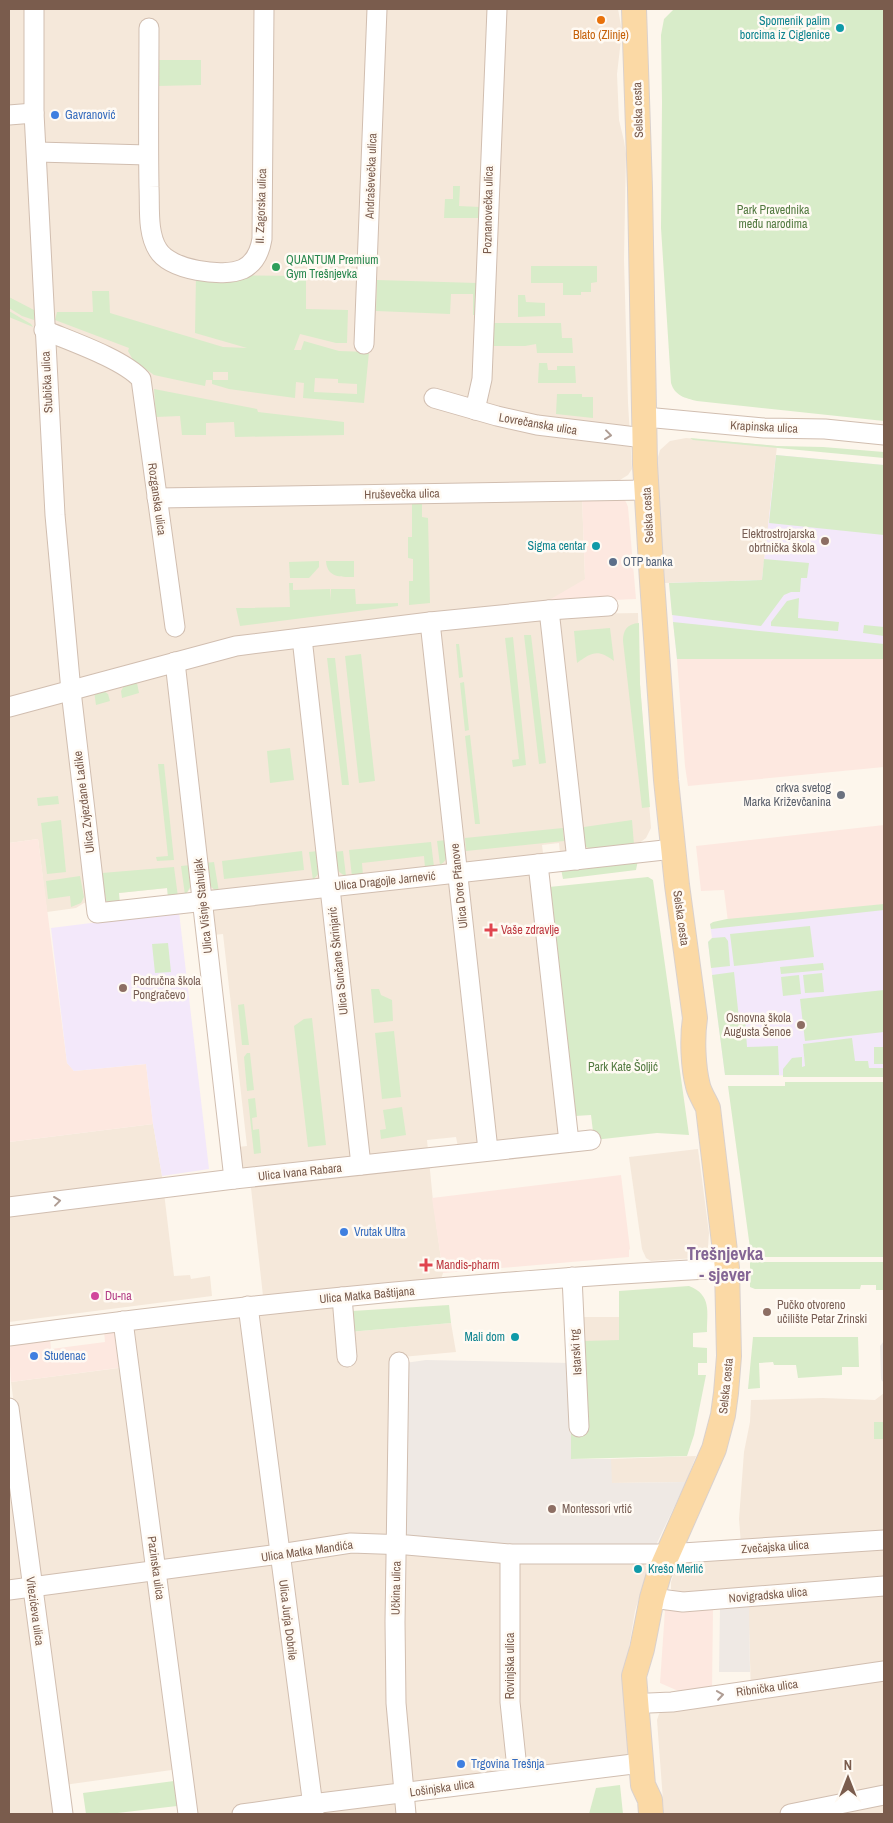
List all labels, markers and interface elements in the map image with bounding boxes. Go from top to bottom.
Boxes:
place label: Spomenik palim borcima iz Ciglenice [740,13,830,43]
marker: Blato (Zlinje) [595,14,607,26]
marker: Spomenik palim borcima iz Ciglenice [834,22,846,34]
place label: Blato (Zlinje) [573,27,629,43]
street label: Selska cesta [629,81,647,138]
place label: Gavranović [65,107,115,123]
marker: Gavranović [49,109,61,121]
street label: Andraševečka ulica [361,132,381,220]
street label: Poznanovečka ulica [479,165,497,254]
street label: II. Zagorska ulica [252,167,270,244]
park label: Park Pravednika među narodima [737,202,810,232]
place label: QUANTUM Premium Gym Trešnjevka [286,252,378,282]
marker: QUANTUM Premium Gym Trešnjevka [270,261,282,273]
street label: Stubička ulica [37,350,57,413]
street label: Lovrečanska ulica [498,409,579,439]
street label: Krapinska ulica [730,417,799,437]
one-way arrow [605,429,613,440]
street label: Rozganska ulica [144,462,170,537]
street label: Hruševečka ulica [364,485,440,503]
street label: Selska cesta [639,486,657,543]
place label: Elektrostrojarska obrtnička škola [742,526,816,556]
marker: Elektrostrojarska obrtnička škola [819,535,831,547]
place label: Sigma centar [527,538,587,554]
marker: Sigma centar [590,540,602,552]
place label: OTP banka [623,554,673,570]
marker: OTP banka [607,556,619,568]
street label: Ulica Zvjezdane Ladike [70,750,98,854]
place label: crkva svetog Marka Križevčanina [743,780,832,810]
marker: crkva svetog Marka Križevčanina [835,789,847,801]
street label: Ulica Dore Pfanove [447,843,471,929]
street label: Ulica Višnje Stahuljak [190,858,216,954]
street label: Ulica Dragojle Jarnević [334,868,436,894]
street label: Selska cesta [669,889,693,947]
street label: Ulica Sunčane Škrinjarić [324,906,352,1016]
place label: Vaše zdravlje [501,922,559,938]
marker: Vaše zdravlje [485,924,497,936]
place label: Područna škola Pongračevo [133,973,201,1003]
marker: Područna škola Pongračevo [117,982,129,994]
place label: Osnovna škola Augusta Šenoe [723,1010,792,1040]
marker: Osnovna škola Augusta Šenoe [795,1019,807,1031]
park label: Park Kate Šoljić [588,1059,658,1075]
street label: Ulica Ivana Rabara [257,1160,343,1184]
one-way arrow [53,1196,61,1207]
place label: Vrutak Ultra [354,1224,406,1240]
marker: Vrutak Ultra [338,1226,350,1238]
district label: Trešnjevka - sjever [687,1241,764,1287]
place label: Mandis-pharm [436,1257,499,1273]
marker: Mandis-pharm [420,1259,432,1271]
street label: Ulica Matka Baštijana [319,1283,416,1307]
place label: Du-na [105,1288,132,1304]
marker: Du-na [89,1290,101,1302]
place label: Pučko otvoreno učilište Petar Zrinski [777,1297,867,1327]
marker: Pučko otvoreno učilište Petar Zrinski [761,1306,773,1318]
street label: Istarski trg [566,1328,586,1375]
place label: Mali dom [465,1329,505,1345]
marker: Mali dom [509,1331,521,1343]
place label: Studenac [44,1348,86,1364]
marker: Studenac [28,1350,40,1362]
street label: Selska cesta [715,1357,737,1415]
place label: Montessori vrtić [562,1501,632,1517]
marker: Montessori vrtić [546,1503,558,1515]
street label: Pazinska ulica [144,1535,168,1601]
street label: Ulica Matka Mandića [260,1537,354,1565]
street label: Zvečajska ulica [741,1537,810,1557]
street label: Učkina ulica [388,1560,404,1615]
place label: Krešo Merlić [648,1561,703,1577]
marker: Krešo Merlić [632,1563,644,1575]
street label: Vitezićeva ulica [22,1576,48,1647]
street label: Ulica Jurja Dobrile [275,1579,301,1661]
street label: Novigradska ulica [728,1584,808,1606]
street label: Rovinjska ulica [502,1632,518,1699]
street label: Ribnička ulica [735,1676,800,1700]
one-way arrow [717,1690,725,1701]
north arrow [823,1753,873,1803]
place label: Trgovina Trešnja [471,1756,545,1772]
text: N [844,1756,852,1774]
marker: Trgovina Trešnja [455,1758,467,1770]
street label: Lošinjska ulica [409,1775,476,1800]

